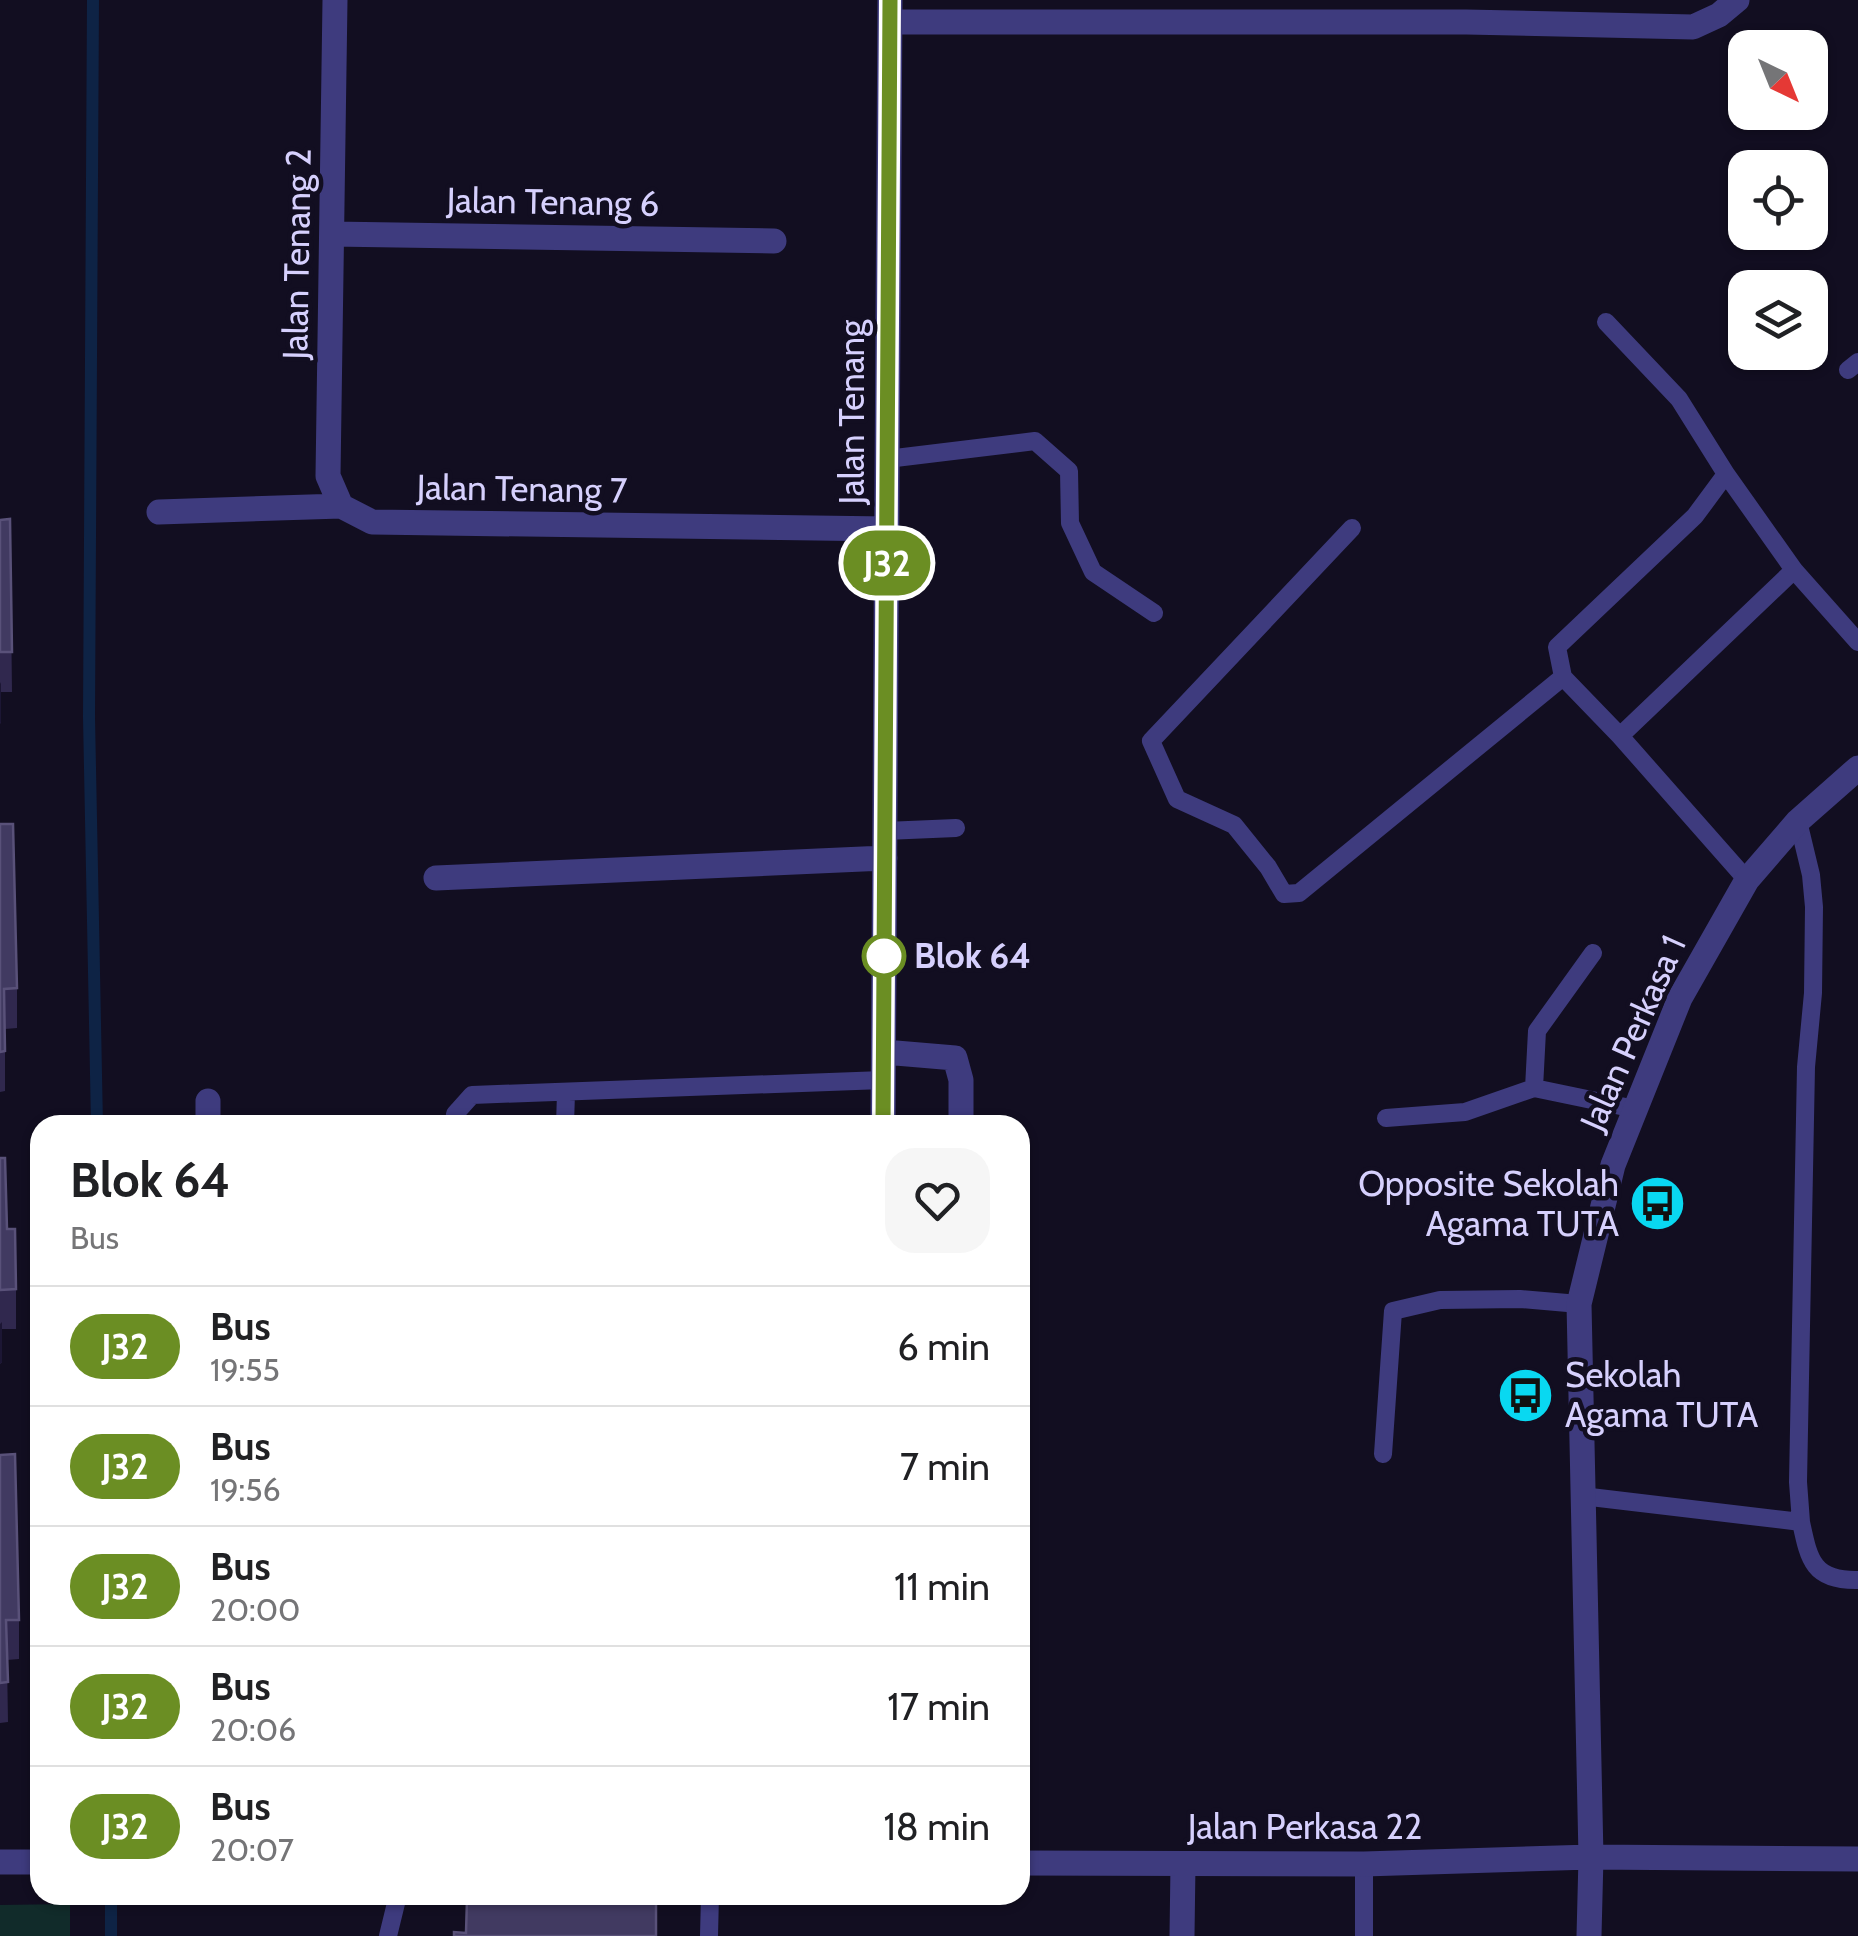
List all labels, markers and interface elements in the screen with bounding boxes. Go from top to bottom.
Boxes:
north arrow [1728,30,1828,130]
map controls [1728,30,1828,370]
street label: Jalan Tenang 2 [273,148,320,361]
button: locate [1728,150,1828,250]
street label: Jalan Tenang 6 [445,178,660,225]
button: layers [1728,270,1828,370]
street label: Jalan Tenang [830,319,873,506]
street label: Jalan Tenang 7 [415,465,628,512]
line badge: J32 [830,530,944,596]
text: J32 [863,542,911,585]
street label: Jalan Perkasa 1 [1570,928,1695,1138]
place label: Blok 64 [914,934,1031,977]
marker: Blok 64 [863,935,905,977]
button: heart [885,1148,990,1253]
text: Blok 64 [70,1151,230,1209]
place label: Opposite Sekolah Agama TUTA [1358,1162,1619,1245]
bus stop icon: Opposite Sekolah Agama TUTA [1628,1174,1688,1234]
text: Bus [70,1218,119,1257]
text: Bus [210,1303,271,1350]
text: 6 min [897,1323,990,1370]
text: J32 [101,1325,149,1368]
text: 19:55 [210,1350,280,1389]
place label: Sekolah Agama TUTA [1565,1353,1759,1436]
bus stop icon: Sekolah Agama TUTA [1496,1365,1556,1425]
text: Bus [210,1423,271,1470]
text: 7 min [900,1443,990,1490]
text: J32 [101,1445,149,1488]
text: 19:56 [210,1470,281,1509]
text: Bus [210,1543,271,1590]
text: 11 min [894,1563,990,1610]
text: J32 [101,1565,149,1608]
text: 20:00 [210,1590,300,1629]
text: Bus [210,1663,271,1710]
text: 17 min [887,1683,990,1730]
text: J32 [101,1685,149,1728]
text: 20:06 [210,1710,296,1749]
text: Bus [210,1783,271,1830]
text: 18 min [883,1803,990,1850]
text: J32 [101,1805,149,1848]
street label: Jalan Perkasa 22 [1187,1805,1422,1848]
text: 20:07 [210,1830,294,1869]

